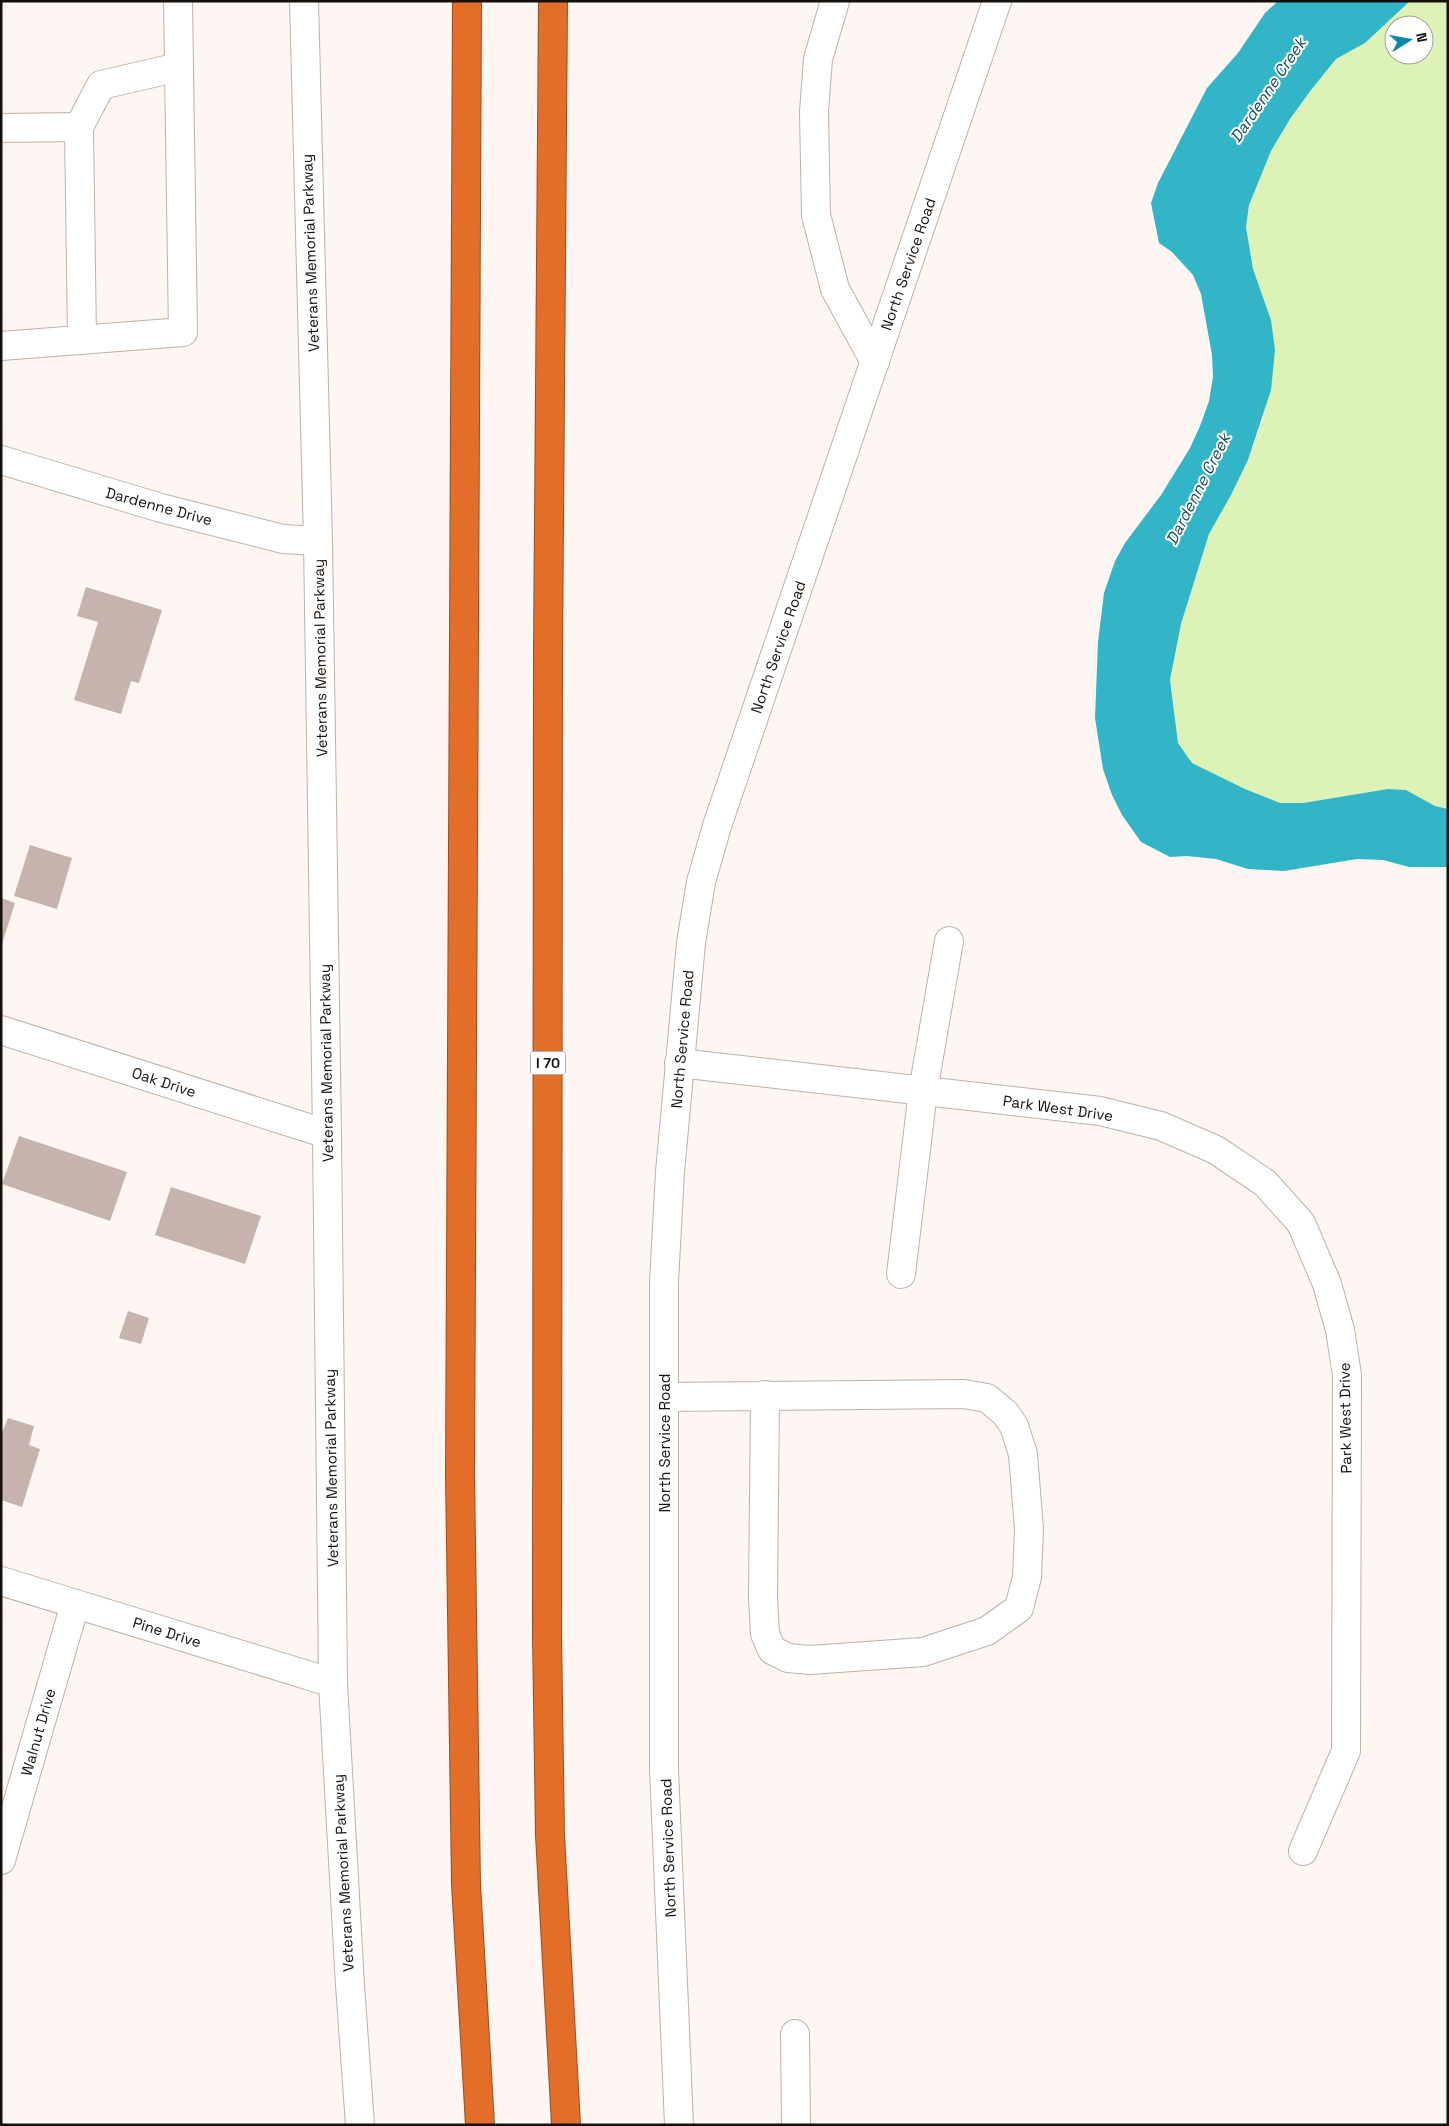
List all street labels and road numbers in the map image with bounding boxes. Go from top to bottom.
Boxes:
street label: Veterans Memorial Parkway [297,154,323,352]
street label: North Service Road [876,195,940,333]
street label: Dardenne Drive [104,483,214,529]
street label: Veterans Memorial Parkway [309,559,331,757]
street label: North Service Road [746,578,810,716]
street label: Veterans Memorial Parkway [315,964,337,1162]
street label: North Service Road [666,969,698,1109]
road number: I 70 [530,1052,566,1074]
street label: Oak Drive [129,1063,199,1101]
street label: Park West Drive [1002,1091,1114,1125]
street label: Park West Drive [1335,1362,1355,1474]
street label: Veterans Memorial Parkway [320,1369,342,1567]
street label: North Service Road [655,1374,674,1512]
street label: Pine Drive [130,1613,204,1651]
street label: Walnut Drive [16,1686,60,1778]
street label: Veterans Memorial Parkway [328,1774,358,1972]
street label: North Service Road [656,1778,680,1918]

